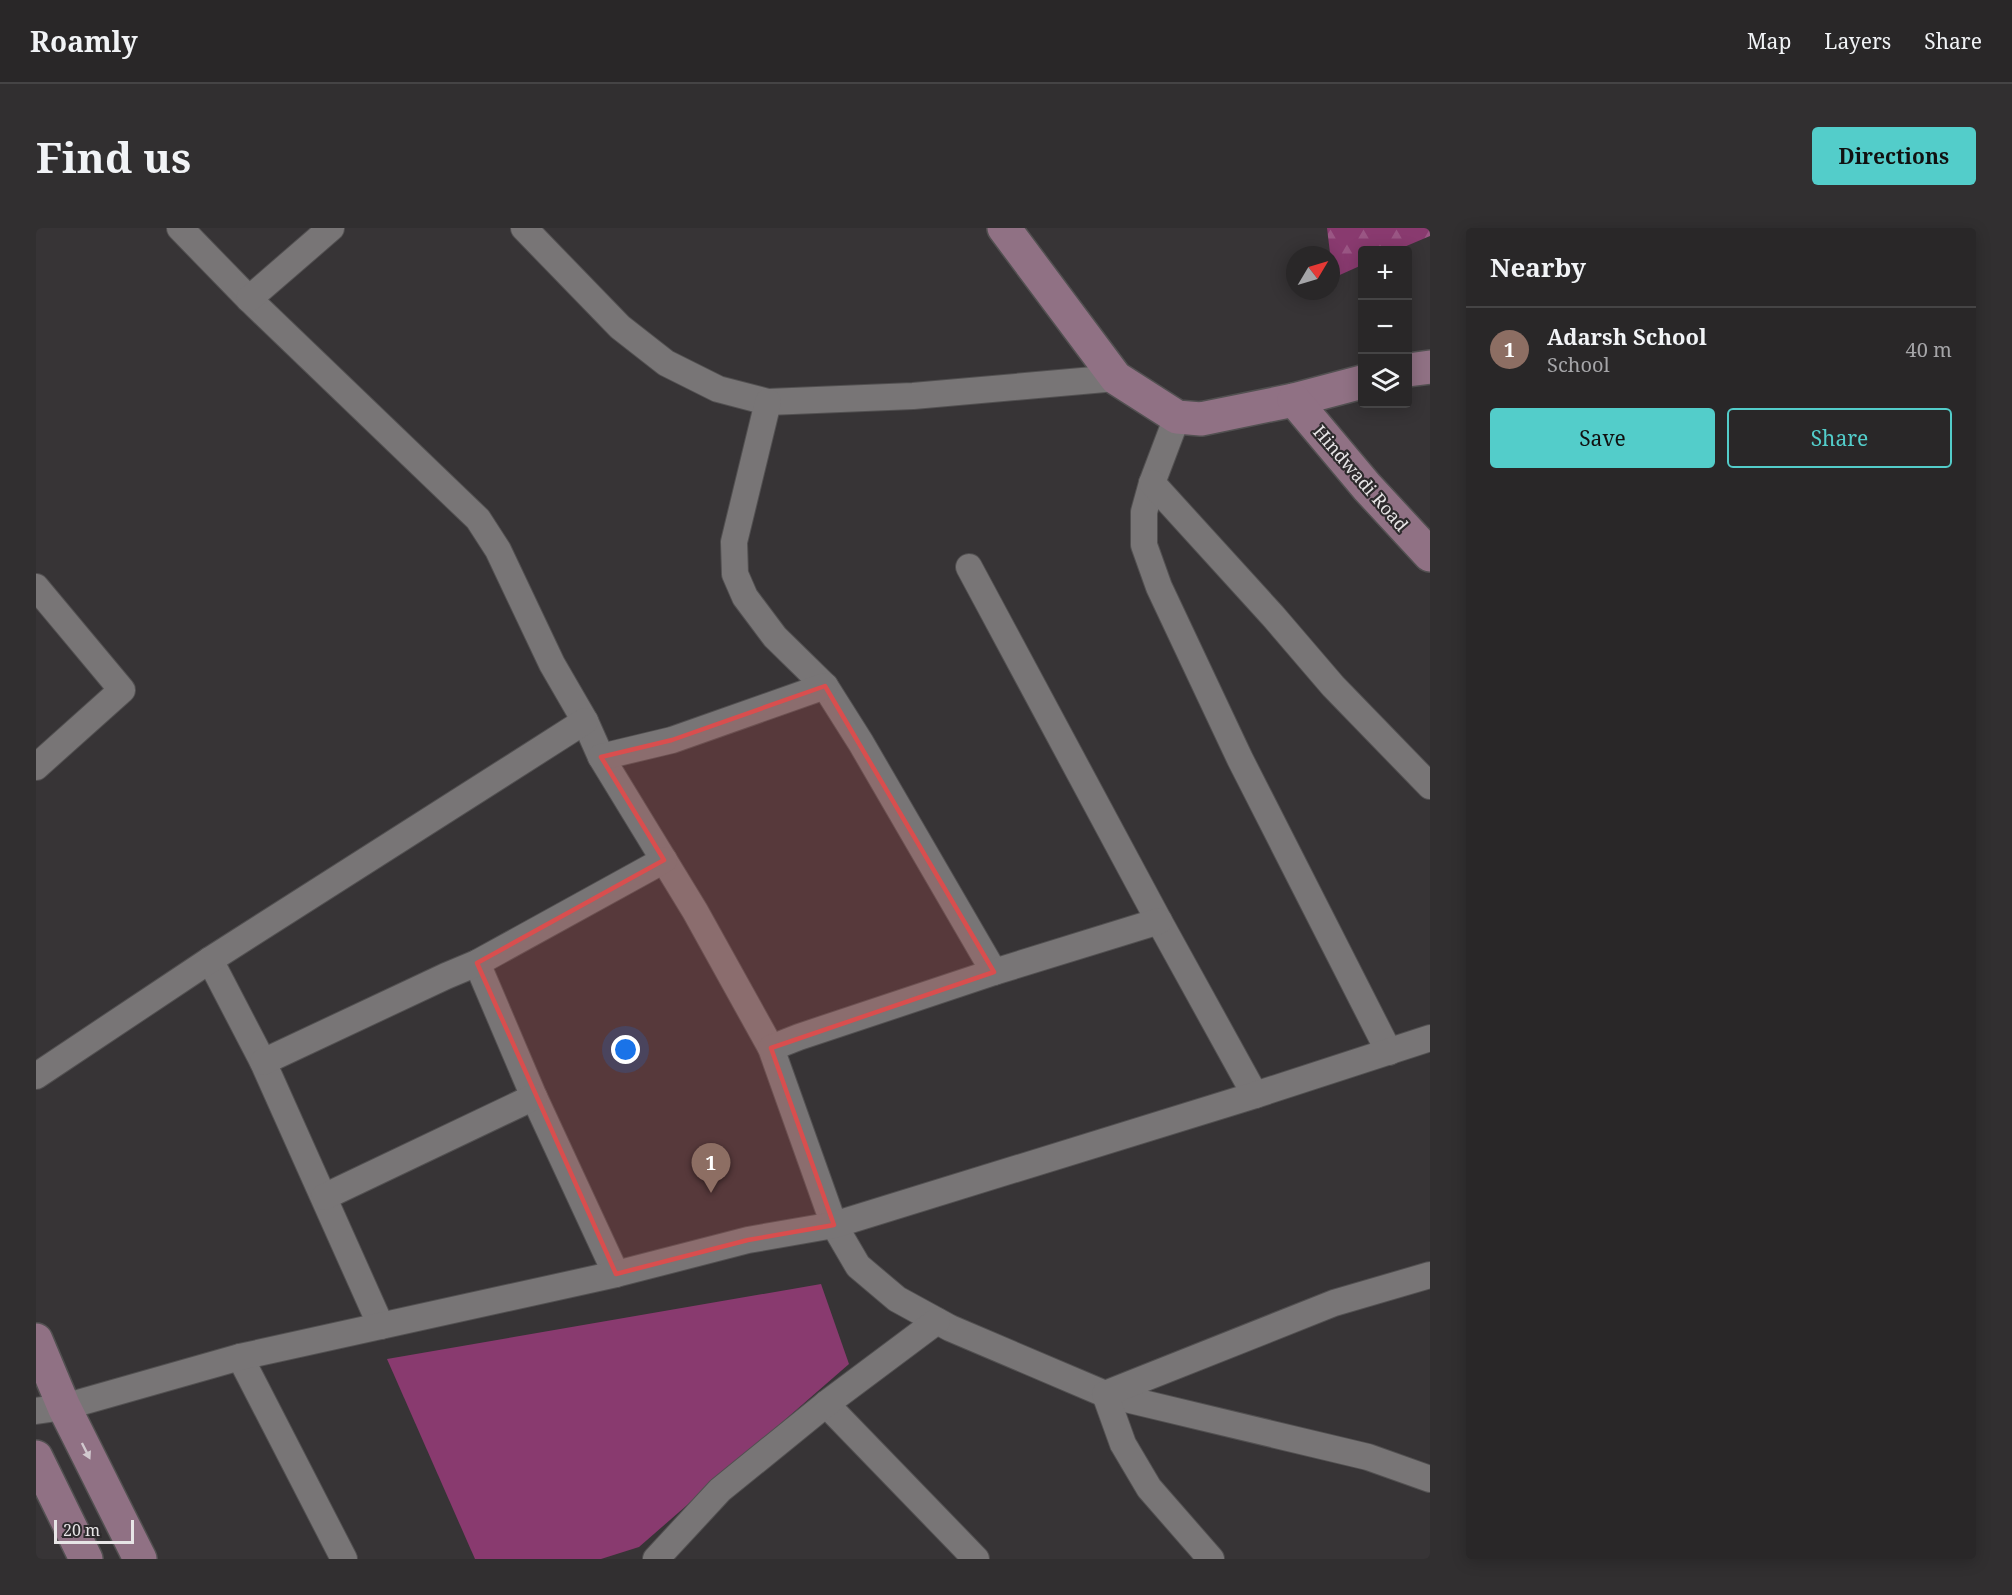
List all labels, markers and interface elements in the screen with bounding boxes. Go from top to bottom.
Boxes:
text: Roamly [30,22,138,60]
text: Map [1747,27,1791,55]
text: Layers [1824,27,1891,55]
text: Share [1924,27,1982,55]
button: Directions [1812,127,1976,185]
text: Find us [36,128,191,185]
north arrow [1286,246,1340,300]
map controls [1358,246,1412,408]
button: + [1358,246,1412,300]
text: Nearby [1490,249,1586,285]
button: − [1358,300,1412,354]
text: Adarsh School [1547,321,1707,351]
text: 1 [1504,336,1515,363]
text: 40 m [1906,336,1952,363]
text: School [1547,351,1610,378]
button: layers [1358,354,1412,408]
button: Save [1490,408,1715,468]
button: Share [1727,408,1952,468]
street label: Hindwadi Road [1308,420,1414,536]
your location [611,1035,640,1064]
pin: 1 [692,1144,730,1193]
one-way arrow [81,1442,91,1459]
scale bar [54,1517,134,1544]
text: 20 m [63,1519,100,1541]

